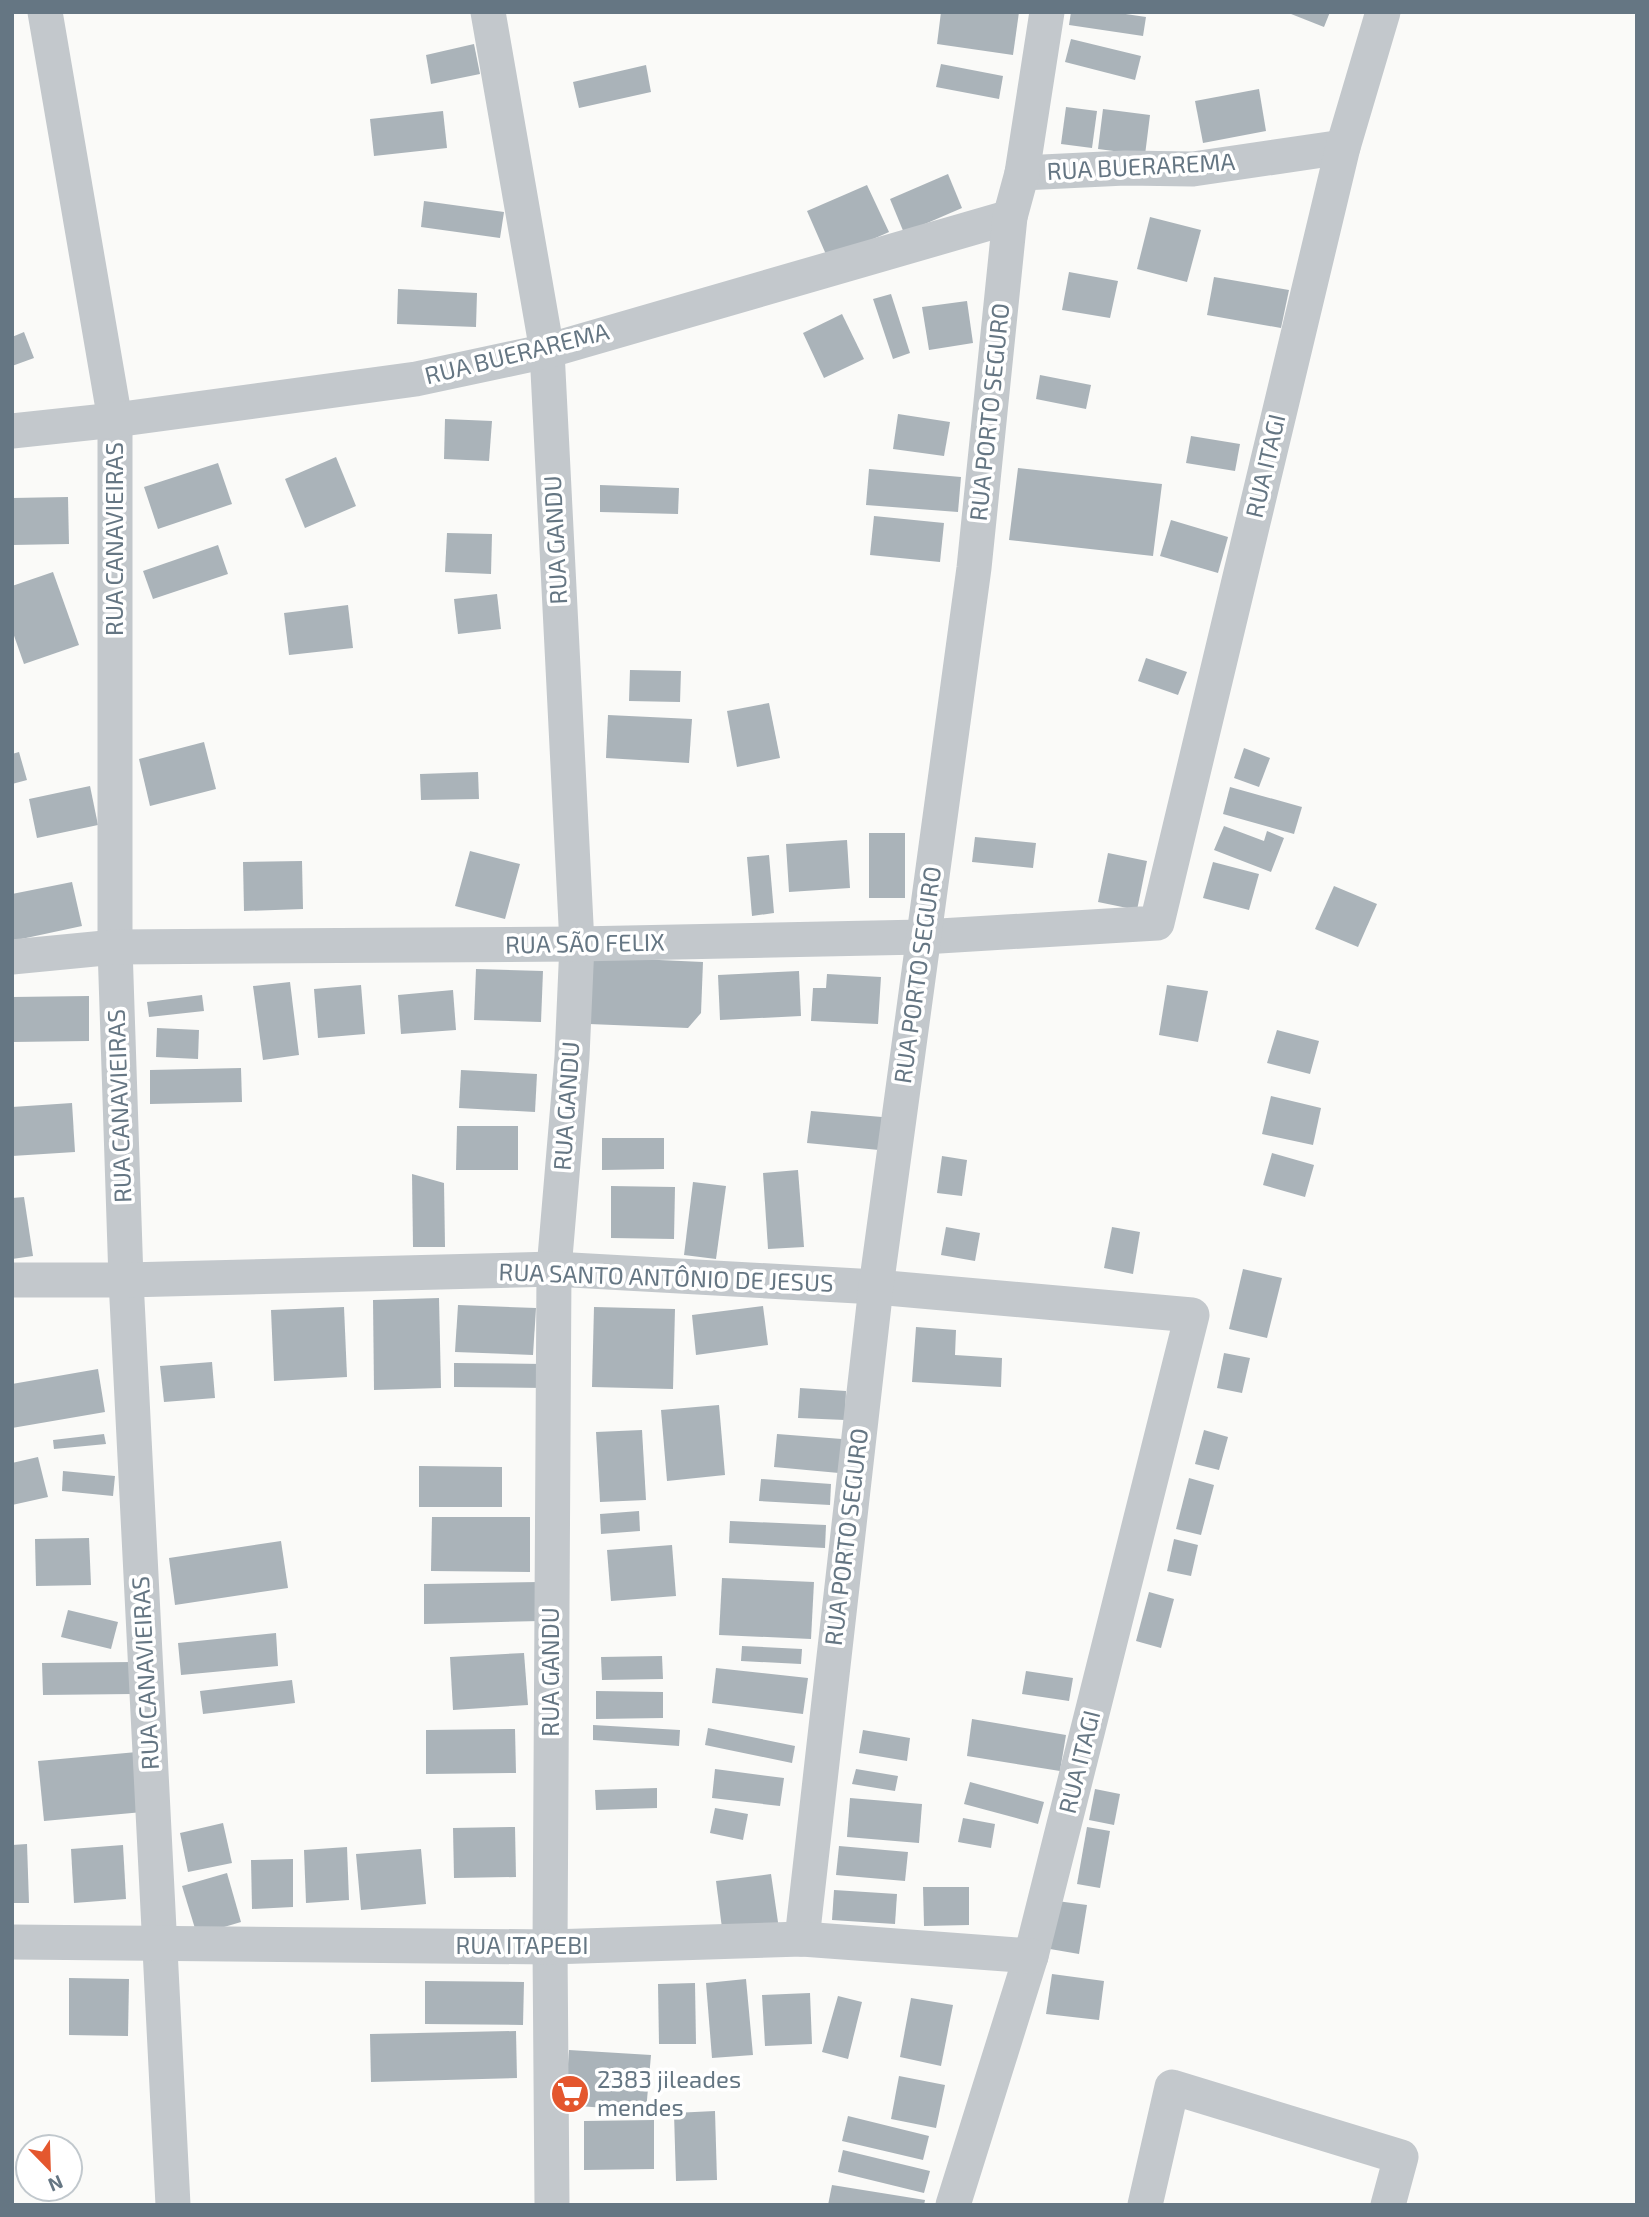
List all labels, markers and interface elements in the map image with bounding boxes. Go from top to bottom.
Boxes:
street label: RUA BUERAREMA [1046,146,1236,185]
street label: RUA PORTO SEGURO [963,301,1014,522]
street label: RUA BUERAREMA [422,316,612,389]
street label: RUA ITAGI [1239,411,1291,520]
street label: RUA CANAVIEIRAS [99,442,128,636]
street label: RUA GANDU [537,475,572,605]
street label: RUA PORTO SEGURO [887,864,946,1085]
street label: RUA SÃO FELIX [505,927,665,958]
street label: RUA CANAVIEIRAS [101,1009,136,1203]
street label: RUA GANDU [547,1040,584,1171]
street label: RUA SANTO ANTÔNIO DE JESUS [498,1256,834,1297]
street label: RUA PORTO SEGURO [818,1426,873,1647]
street label: RUA CANAVIEIRAS [125,1575,164,1771]
street label: RUA GANDU [535,1607,564,1737]
street label: RUA ITAGI [1052,1707,1105,1816]
street label: RUA ITAPEBI [456,1930,588,1959]
place label: 2383 jileades mendes [597,2064,741,2121]
supermarket icon: 2383 jileades mendes [549,2073,591,2115]
north arrow [14,2133,84,2203]
text: N [45,2171,67,2197]

